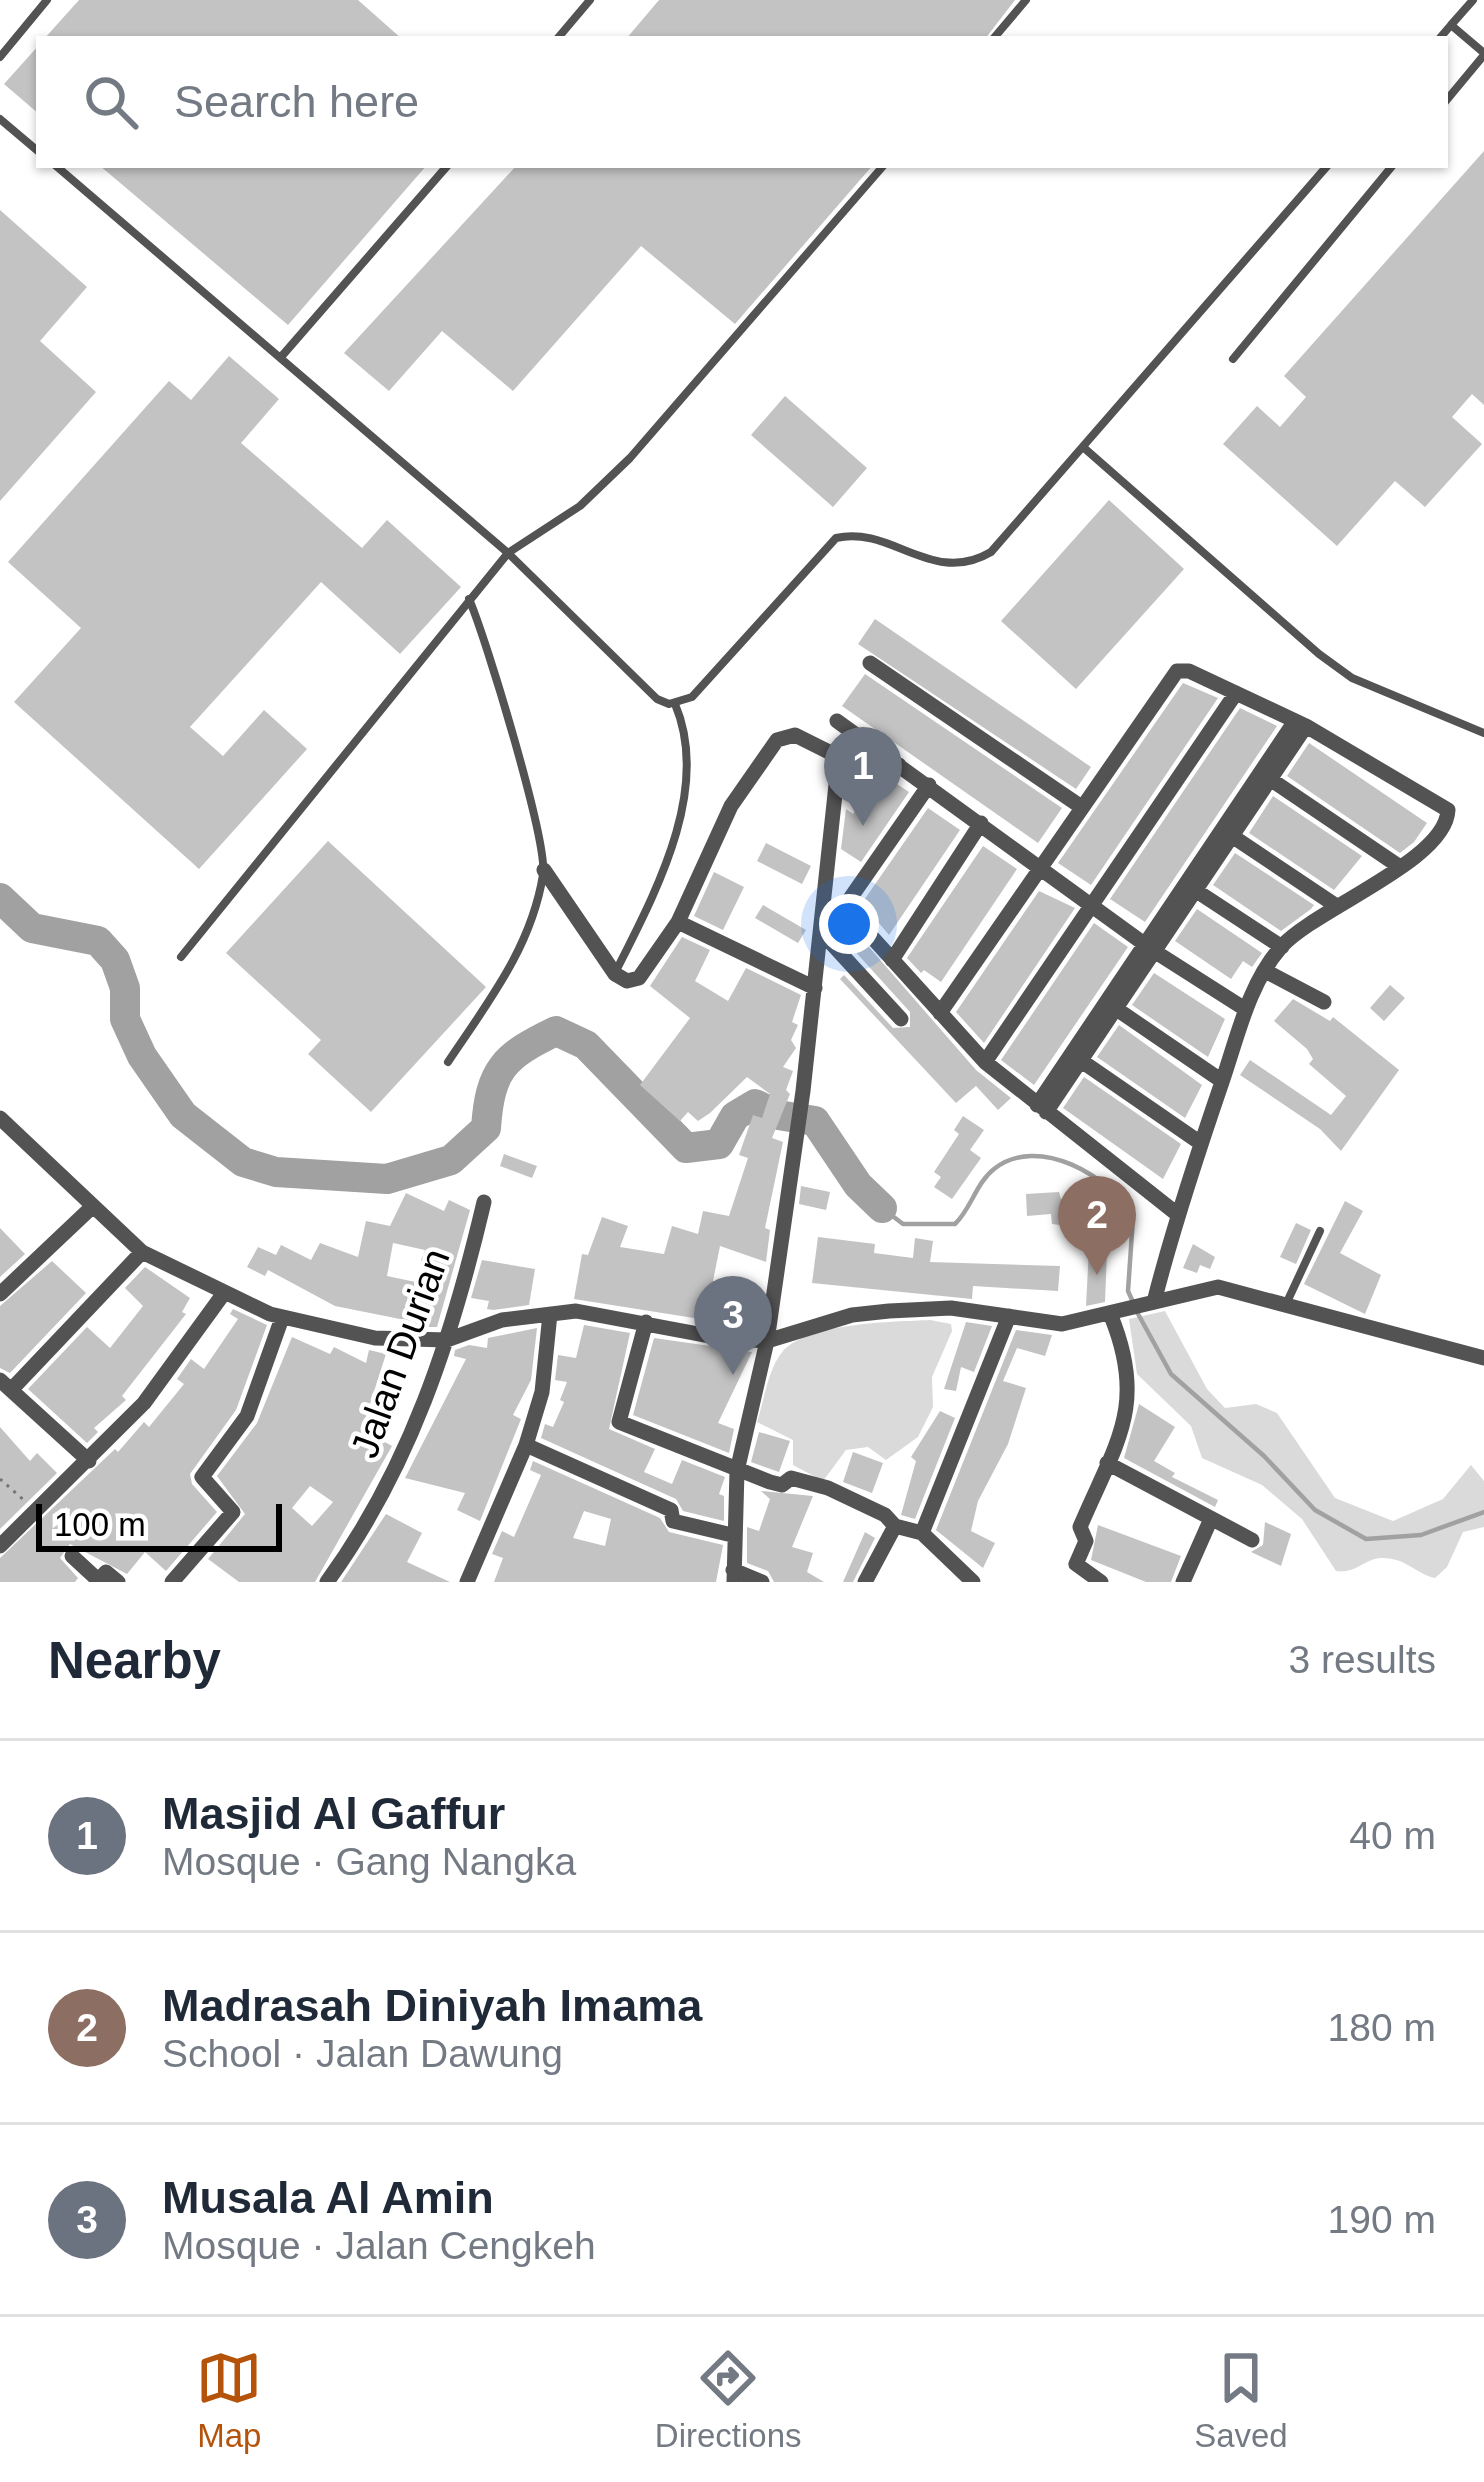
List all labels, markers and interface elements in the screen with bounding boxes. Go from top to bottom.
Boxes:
search box [36,36,1448,168]
icon: search [78,69,144,135]
text: Search here [174,76,419,127]
pin: 1 [824,727,902,826]
your location [819,894,879,954]
pin: 2 [1058,1176,1136,1275]
street label: Jalan Durian [342,1243,458,1463]
pin: 3 [694,1276,772,1375]
scale bar [36,1498,282,1551]
text: 100 m [54,1506,146,1543]
text: Nearby [48,1632,221,1689]
text: 3 results [1289,1638,1436,1681]
text: Masjid Al Gaffur [162,1788,505,1839]
text: 1 [76,1814,98,1857]
text: 40 m [1349,1814,1436,1857]
text: Mosque · Gang Nangka [162,1840,576,1883]
text: Madrasah Diniyah Imama [162,1980,702,2031]
text: 2 [76,2006,98,2049]
text: 180 m [1328,2006,1436,2049]
text: School · Jalan Dawung [162,2032,563,2075]
text: Musala Al Amin [162,2172,494,2223]
text: 3 [76,2198,98,2241]
text: 190 m [1328,2198,1436,2241]
text: Mosque · Jalan Cengkeh [162,2224,596,2267]
tab: Map [196,2345,262,2455]
tab: Directions [655,2345,802,2455]
tab: Saved [1194,2345,1288,2455]

